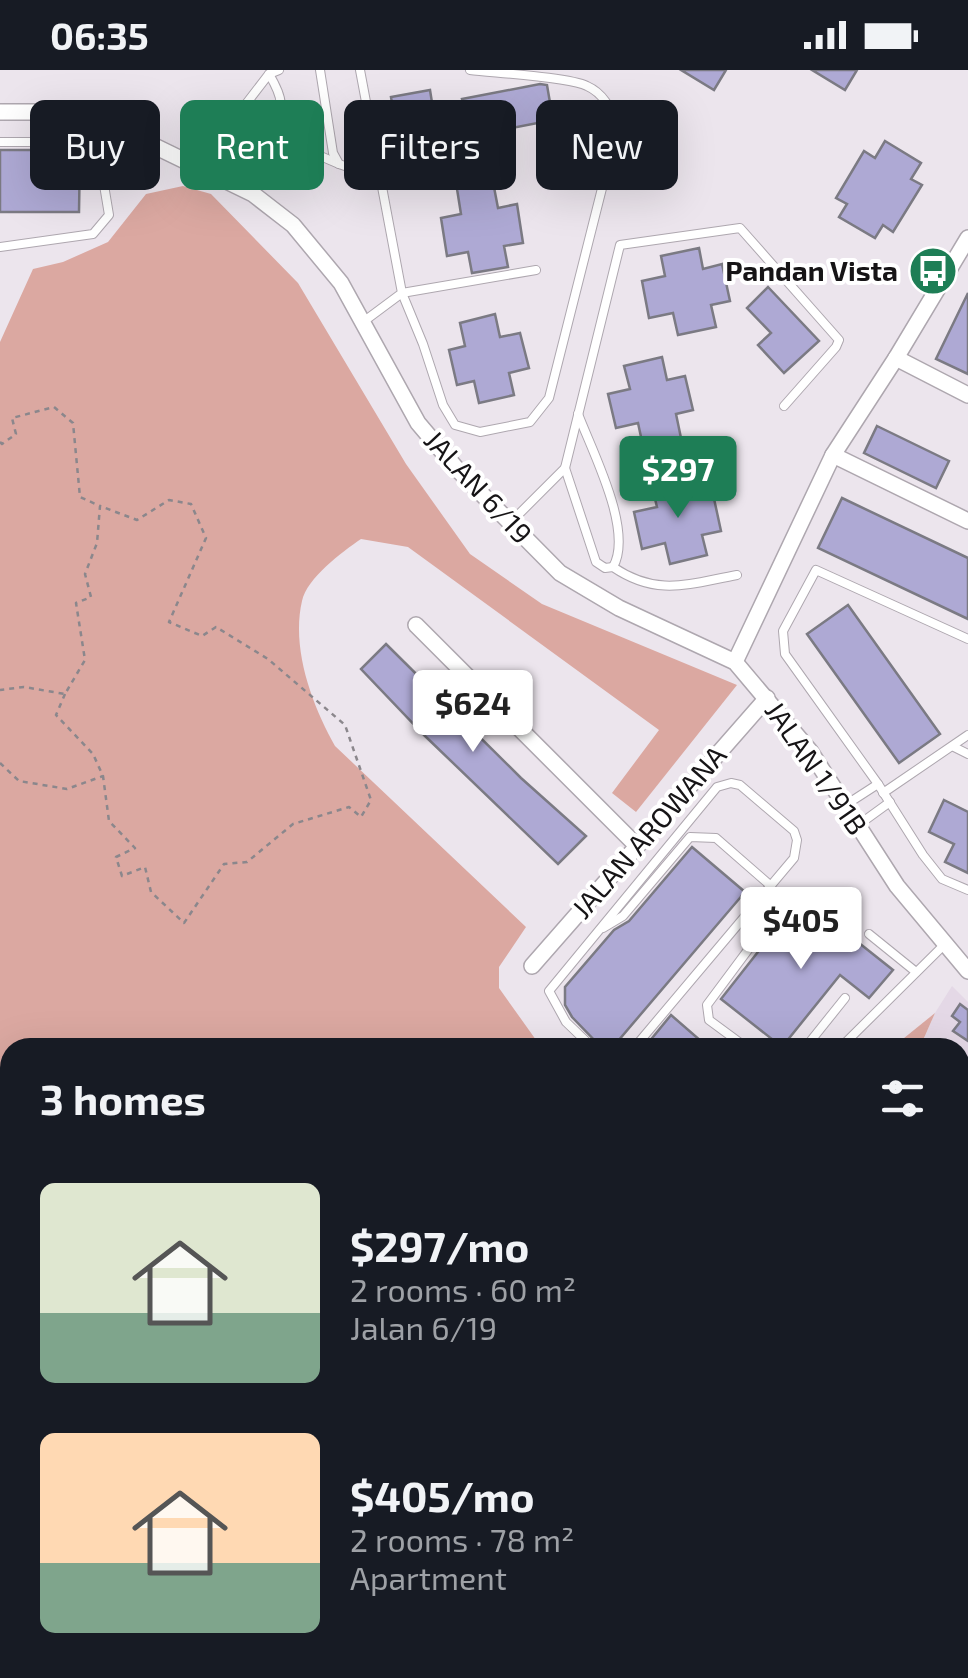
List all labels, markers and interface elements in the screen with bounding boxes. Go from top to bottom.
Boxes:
text: 06:35 [50,12,149,58]
chip: Buy [30,100,160,190]
chip: Rent [180,100,324,190]
chip: Filters [344,100,516,190]
chip: New [536,100,678,190]
bus stop icon: Pandan Vista [907,245,959,297]
place label: Pandan Vista [725,253,898,287]
street label: JALAN 6/19 [418,423,540,550]
pin: $297 [619,436,737,521]
text: $297 [642,449,714,487]
pin: $624 [414,670,532,755]
text: $624 [435,683,511,721]
street label: JALAN 1/91B [758,694,875,841]
street label: JALAN AROWANA [564,737,733,925]
pin: $405 [742,887,860,972]
text: $405 [763,900,839,938]
icon: filters [875,1071,930,1126]
text: 3 homes [40,1073,206,1123]
text: $297/mo [350,1220,529,1270]
icon: home [120,1223,240,1343]
text: 2 rooms · 60 m² [350,1270,576,1308]
text: Jalan 6/19 [350,1308,497,1346]
text: $405/mo [350,1470,534,1520]
icon: home [120,1473,240,1593]
text: 2 rooms · 78 m² [350,1520,574,1558]
text: Apartment [350,1558,507,1596]

